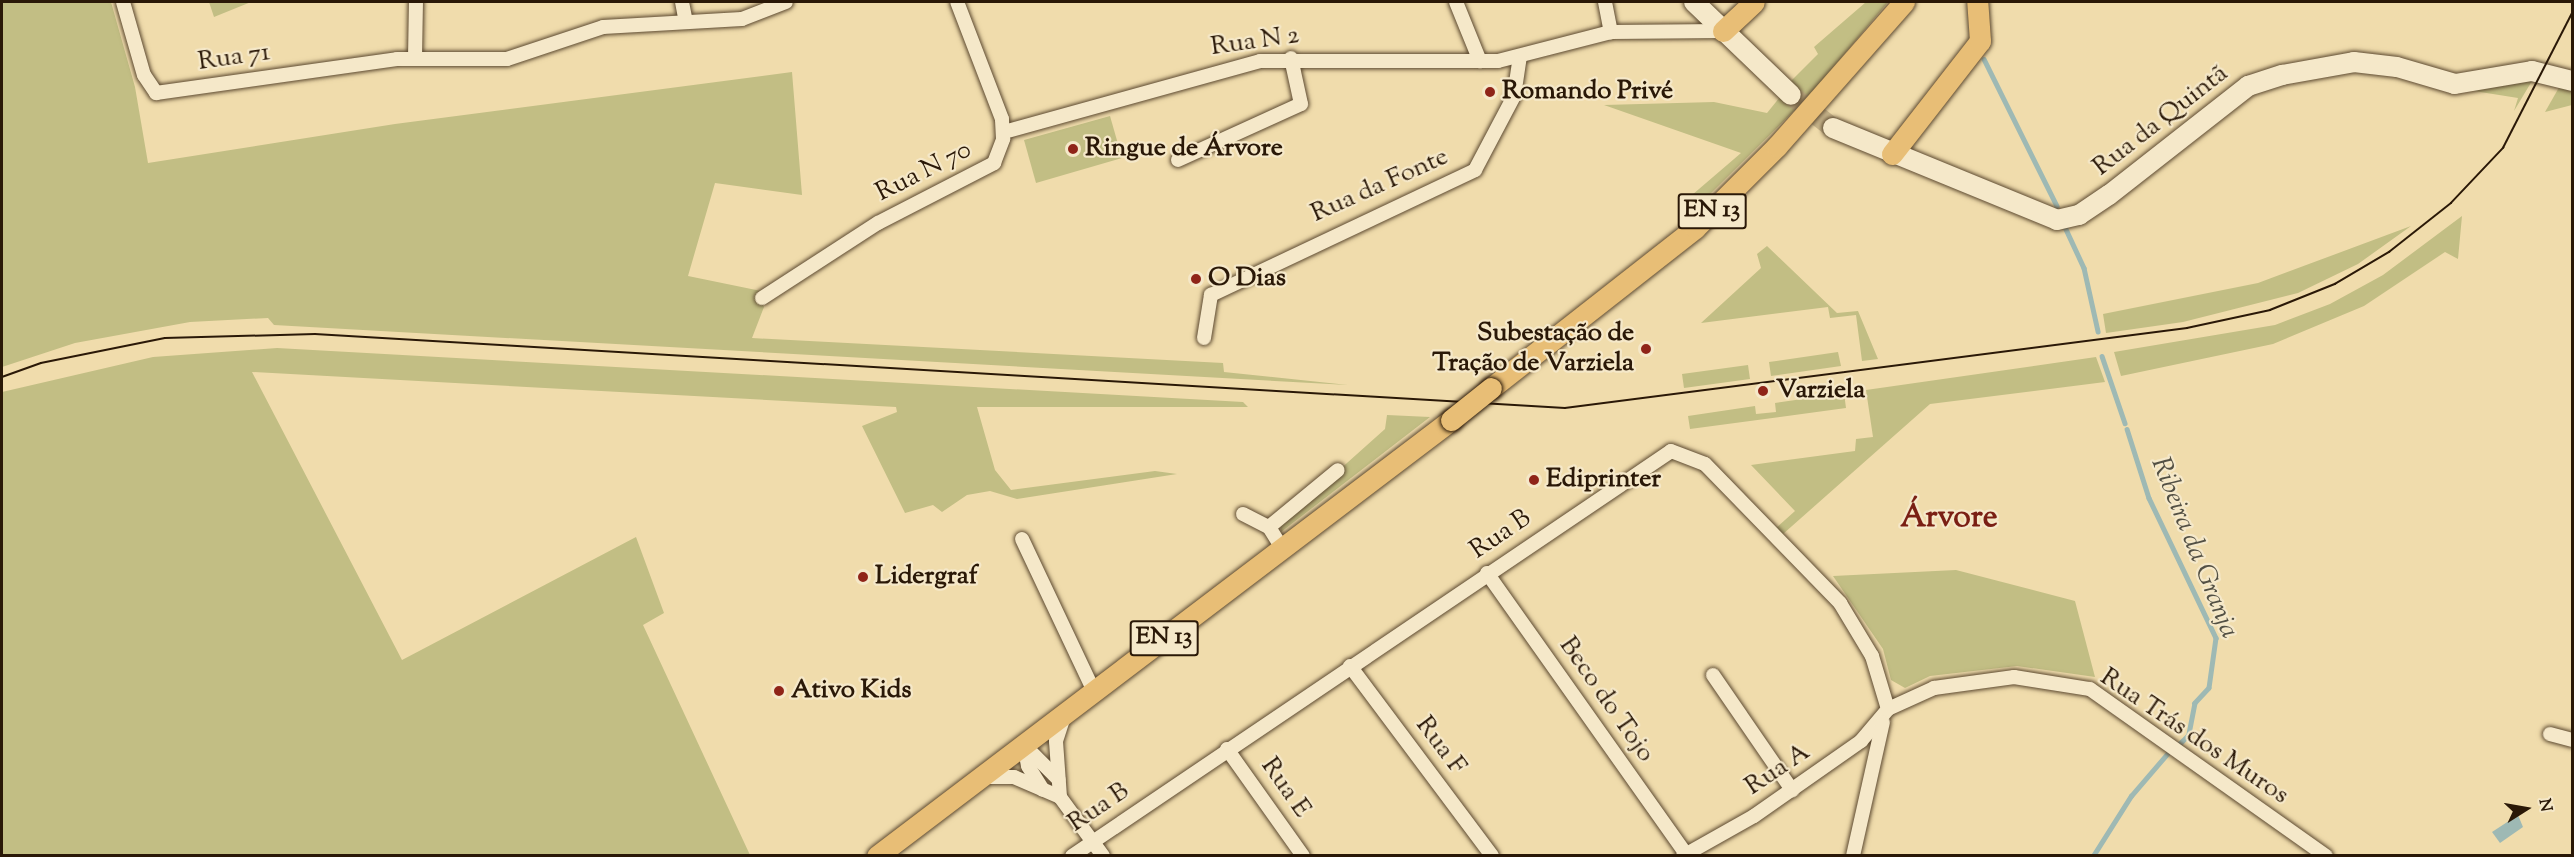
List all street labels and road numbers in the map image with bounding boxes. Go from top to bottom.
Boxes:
street label: Rua N 2 [1209,20,1301,64]
street label: Rua 71 [196,38,272,78]
street label: Rua da Quintã [2087,59,2235,183]
street label: Rua N 70 [871,135,977,209]
street label: Rua da Fonte [1307,142,1453,230]
road number: EN 13 [1678,190,1746,232]
street label: Rua B [1465,503,1537,567]
road number: EN 13 [1130,617,1198,659]
street label: Beco do Tojo [1551,631,1661,769]
street label: Rua Trás dos Muros [2094,662,2294,812]
street label: Rua F [1408,711,1472,781]
street label: Rua A [1740,737,1816,803]
street label: Rua E [1253,752,1317,824]
street label: Rua B [1063,776,1135,840]

